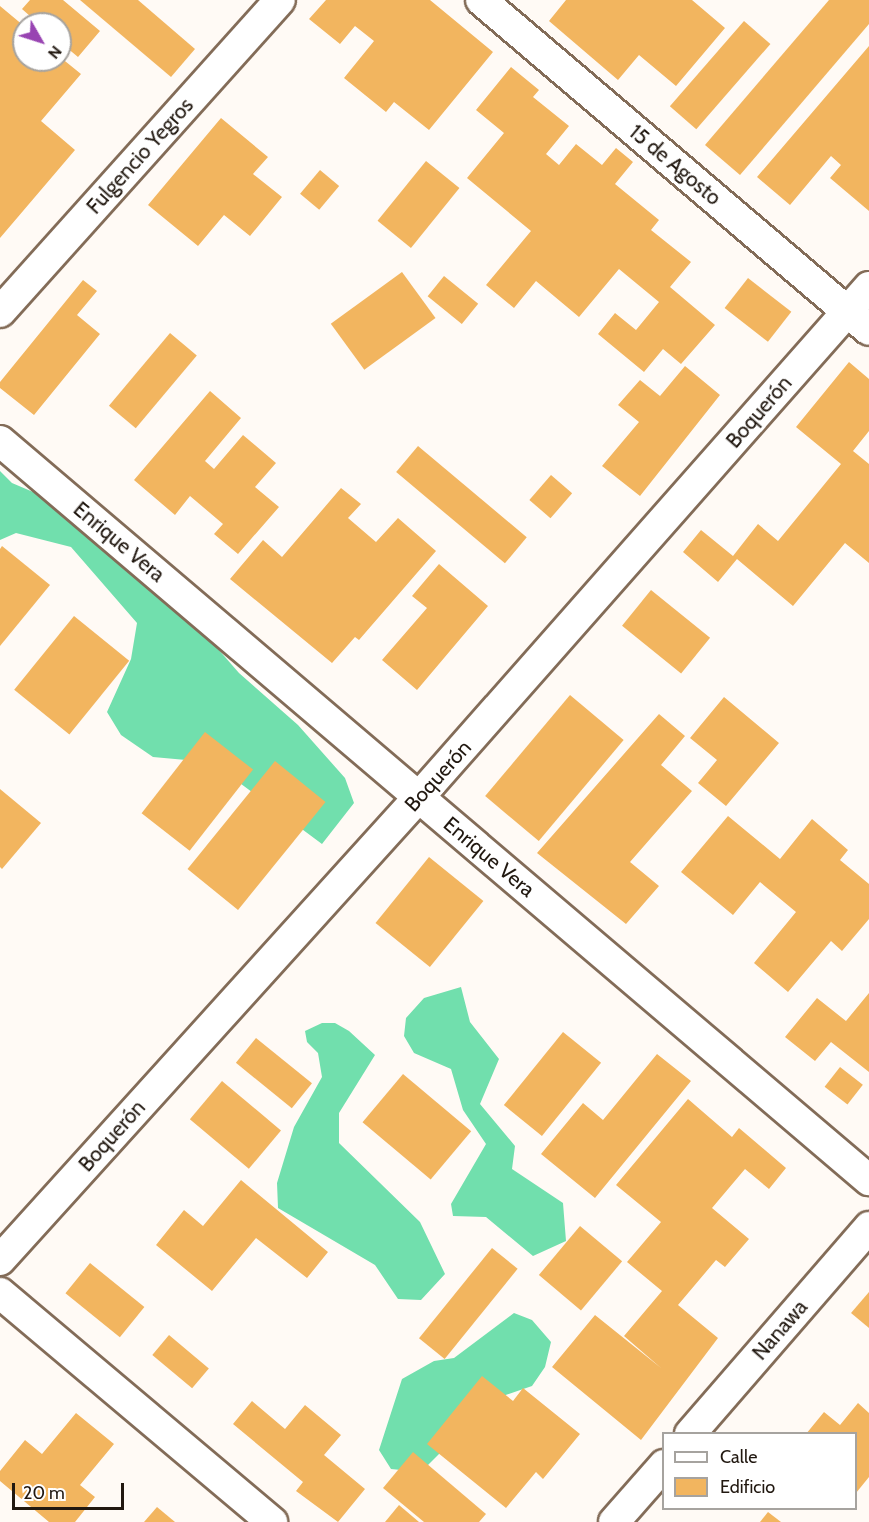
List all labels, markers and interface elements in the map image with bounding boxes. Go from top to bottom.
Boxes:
north arrow [12,12,72,72]
text: N [44,42,66,63]
street label: Fulgencio Yegros [81,93,199,219]
street label: 15 de Agosto [624,119,726,211]
street label: Boquerón [721,371,797,453]
street label: Enrique Vera [68,497,170,587]
street label: Boquerón [399,735,477,817]
street label: Enrique Vera [438,812,540,902]
street label: Boquerón [73,1095,151,1177]
street label: Nanawa [747,1295,813,1365]
legend [662,1432,857,1510]
text: Calle [720,1446,757,1468]
scale bar [15,1471,128,1509]
text: Edificio [720,1476,775,1498]
text: 20 m [23,1482,65,1504]

